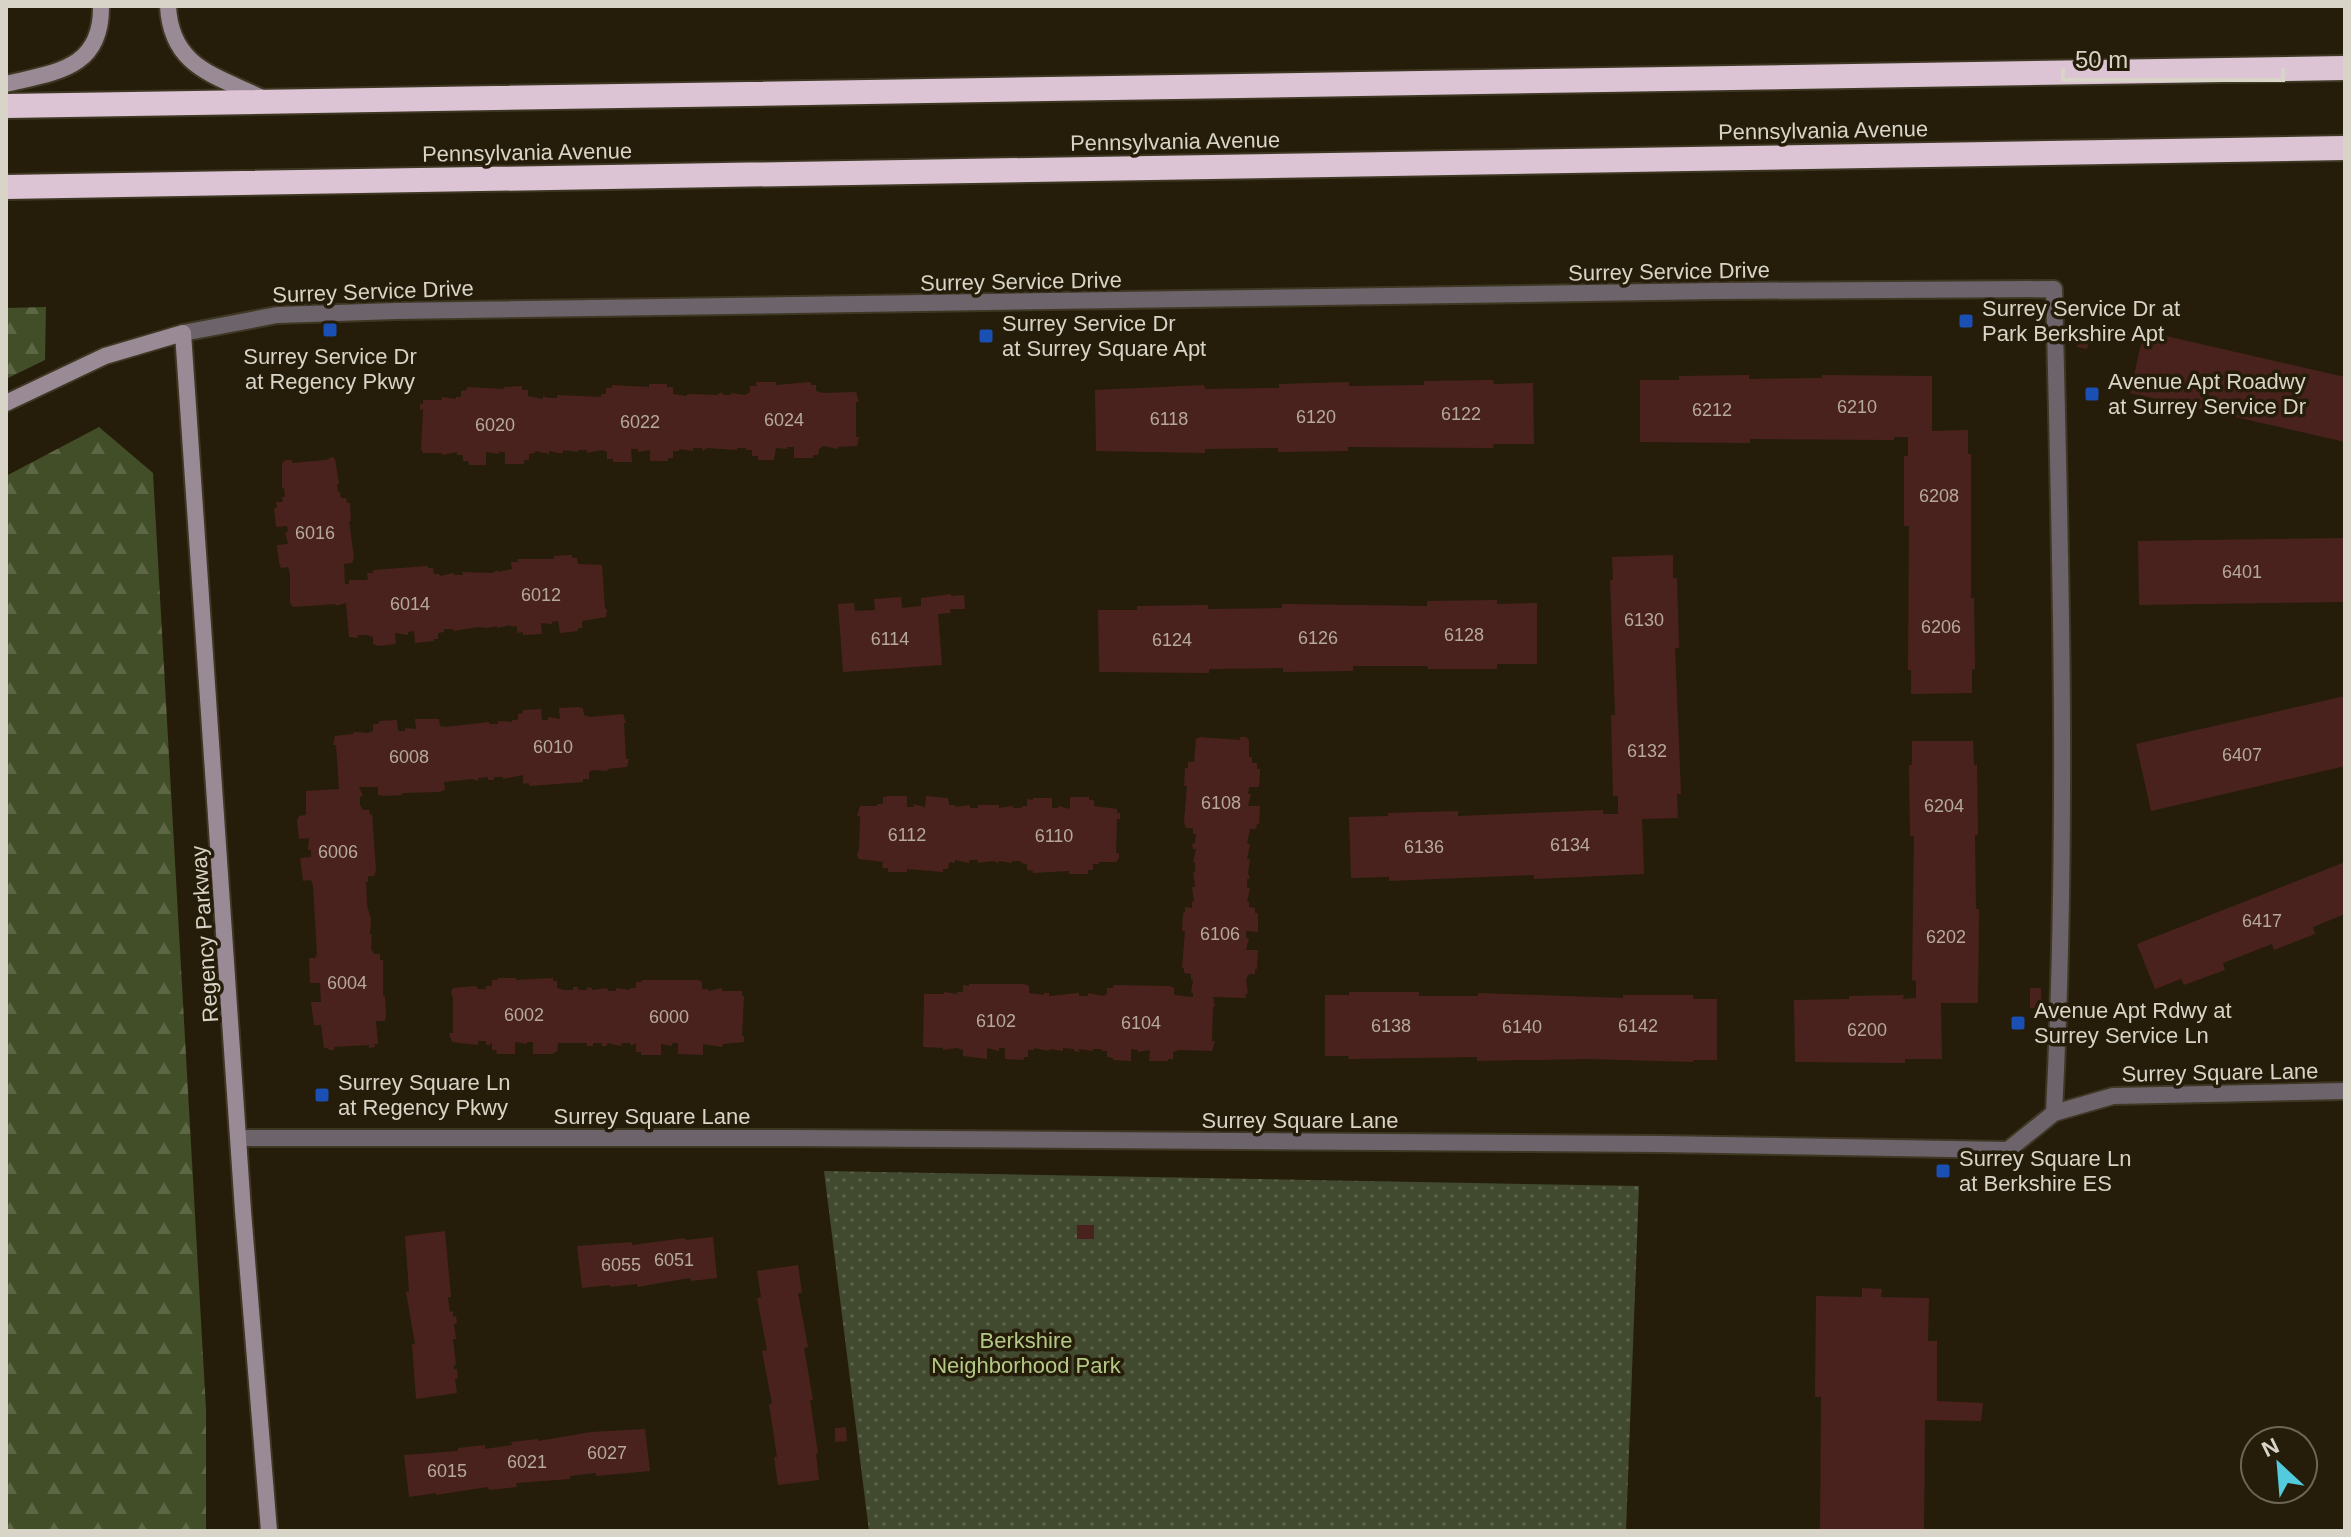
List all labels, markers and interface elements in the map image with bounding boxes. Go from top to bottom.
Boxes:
scale bar [2063,32,2283,82]
text: 50 m [2075,46,2128,73]
street label: Pennsylvania Avenue [1718,116,1928,145]
street label: Pennsylvania Avenue [1070,127,1280,156]
street label: Pennsylvania Avenue [422,138,632,167]
street label: Surrey Service Drive [1568,257,1770,286]
street label: Surrey Service Drive [920,267,1122,296]
street label: Surrey Service Drive [272,275,474,308]
place label: Surrey Service Dr at Park Berkshire Apt [1982,296,2180,346]
place label: Surrey Service Dr at Surrey Square Apt [1002,311,1206,361]
marker: Surrey Service Dr at Park Berkshire Apt [1957,312,1975,330]
marker: Surrey Service Dr at Regency Pkwy [321,321,339,339]
marker: Surrey Service Dr at Surrey Square Apt [977,327,995,345]
place label: Surrey Service Dr at Regency Pkwy [243,344,417,394]
place label: Avenue Apt Roadwy at Surrey Service Dr [2108,369,2306,419]
marker: Avenue Apt Roadwy at Surrey Service Dr [2083,385,2101,403]
house number: 6210 [1837,397,1877,417]
house number: 6212 [1692,400,1732,420]
house number: 6122 [1441,404,1481,424]
house number: 6120 [1296,407,1336,427]
house number: 6118 [1150,409,1188,429]
house number: 6024 [764,410,804,430]
house number: 6022 [620,412,660,432]
house number: 6020 [475,415,515,435]
house number: 6208 [1919,486,1959,506]
house number: 6016 [295,523,335,543]
house number: 6401 [2222,562,2262,582]
house number: 6012 [521,585,561,605]
house number: 6014 [390,594,430,614]
house number: 6130 [1624,610,1664,630]
house number: 6206 [1921,617,1961,637]
house number: 6128 [1444,625,1484,645]
house number: 6126 [1298,628,1338,648]
house number: 6114 [871,629,909,649]
house number: 6124 [1152,630,1192,650]
house number: 6010 [533,737,573,757]
house number: 6132 [1627,741,1667,761]
house number: 6407 [2222,745,2262,765]
house number: 6008 [389,747,429,767]
house number: 6108 [1201,793,1241,813]
house number: 6204 [1924,796,1964,816]
house number: 6112 [888,825,926,845]
house number: 6110 [1035,826,1073,846]
house number: 6134 [1550,835,1590,855]
house number: 6136 [1404,837,1444,857]
house number: 6006 [318,842,358,862]
street label: Regency Parkway [186,845,223,1023]
house number: 6417 [2242,911,2282,931]
house number: 6106 [1200,924,1240,944]
house number: 6202 [1926,927,1966,947]
house number: 6004 [327,973,367,993]
place label: Avenue Apt Rdwy at Surrey Service Ln [2034,998,2232,1048]
house number: 6002 [504,1005,544,1025]
house number: 6000 [649,1007,689,1027]
house number: 6102 [976,1011,1016,1031]
house number: 6104 [1121,1013,1161,1033]
marker: Avenue Apt Rdwy at Surrey Service Ln [2009,1014,2027,1032]
house number: 6138 [1371,1016,1411,1036]
house number: 6142 [1618,1016,1658,1036]
house number: 6140 [1502,1017,1542,1037]
house number: 6200 [1847,1020,1887,1040]
street label: Surrey Square Lane [2121,1058,2319,1087]
place label: Surrey Square Ln at Regency Pkwy [338,1070,510,1120]
marker: Surrey Square Ln at Regency Pkwy [313,1086,331,1104]
street label: Surrey Square Lane [554,1104,750,1129]
street label: Surrey Square Lane [1202,1108,1398,1133]
place label: Surrey Square Ln at Berkshire ES [1959,1146,2131,1196]
marker: Surrey Square Ln at Berkshire ES [1934,1162,1952,1180]
house number: 6051 [654,1250,694,1270]
house number: 6055 [601,1255,641,1275]
park label: Berkshire Neighborhood Park [931,1328,1122,1378]
north arrow [2239,1425,2319,1505]
text: N [2258,1433,2283,1462]
house number: 6027 [587,1443,627,1463]
house number: 6021 [507,1452,547,1472]
house number: 6015 [427,1461,467,1481]

